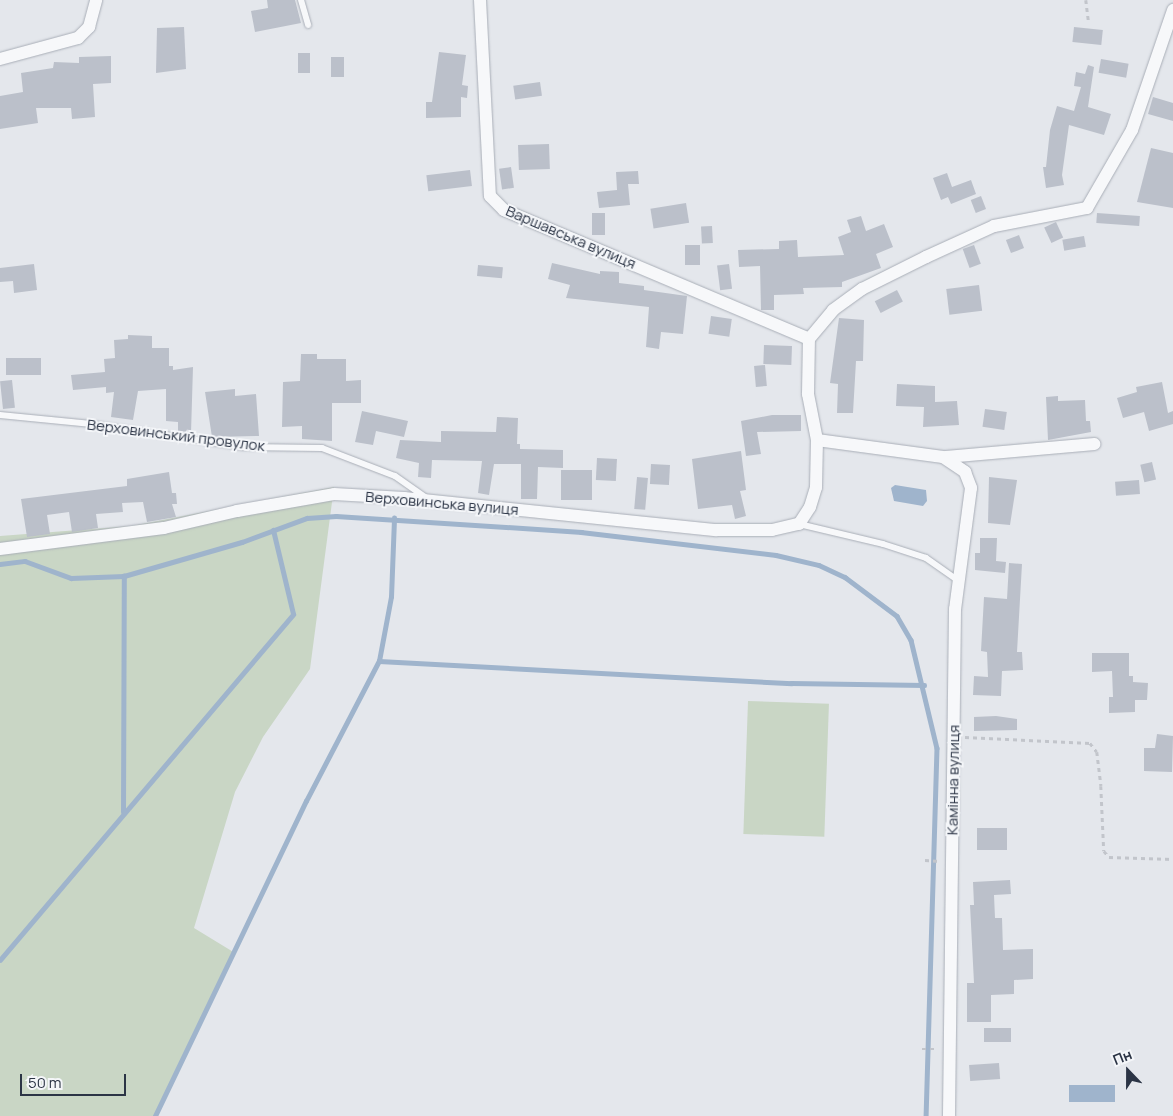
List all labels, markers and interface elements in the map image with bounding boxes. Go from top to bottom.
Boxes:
street label: Варшавська вулиця [503,201,639,273]
street label: Верховинський провулок [86,415,266,455]
street label: Верховинська вулиця [365,487,519,519]
street label: Камінна вулиця [943,725,963,835]
text: Пн [1110,1044,1134,1069]
north arrow [1103,1046,1153,1096]
scale bar [22,1064,129,1096]
text: 50 m [28,1072,62,1093]

